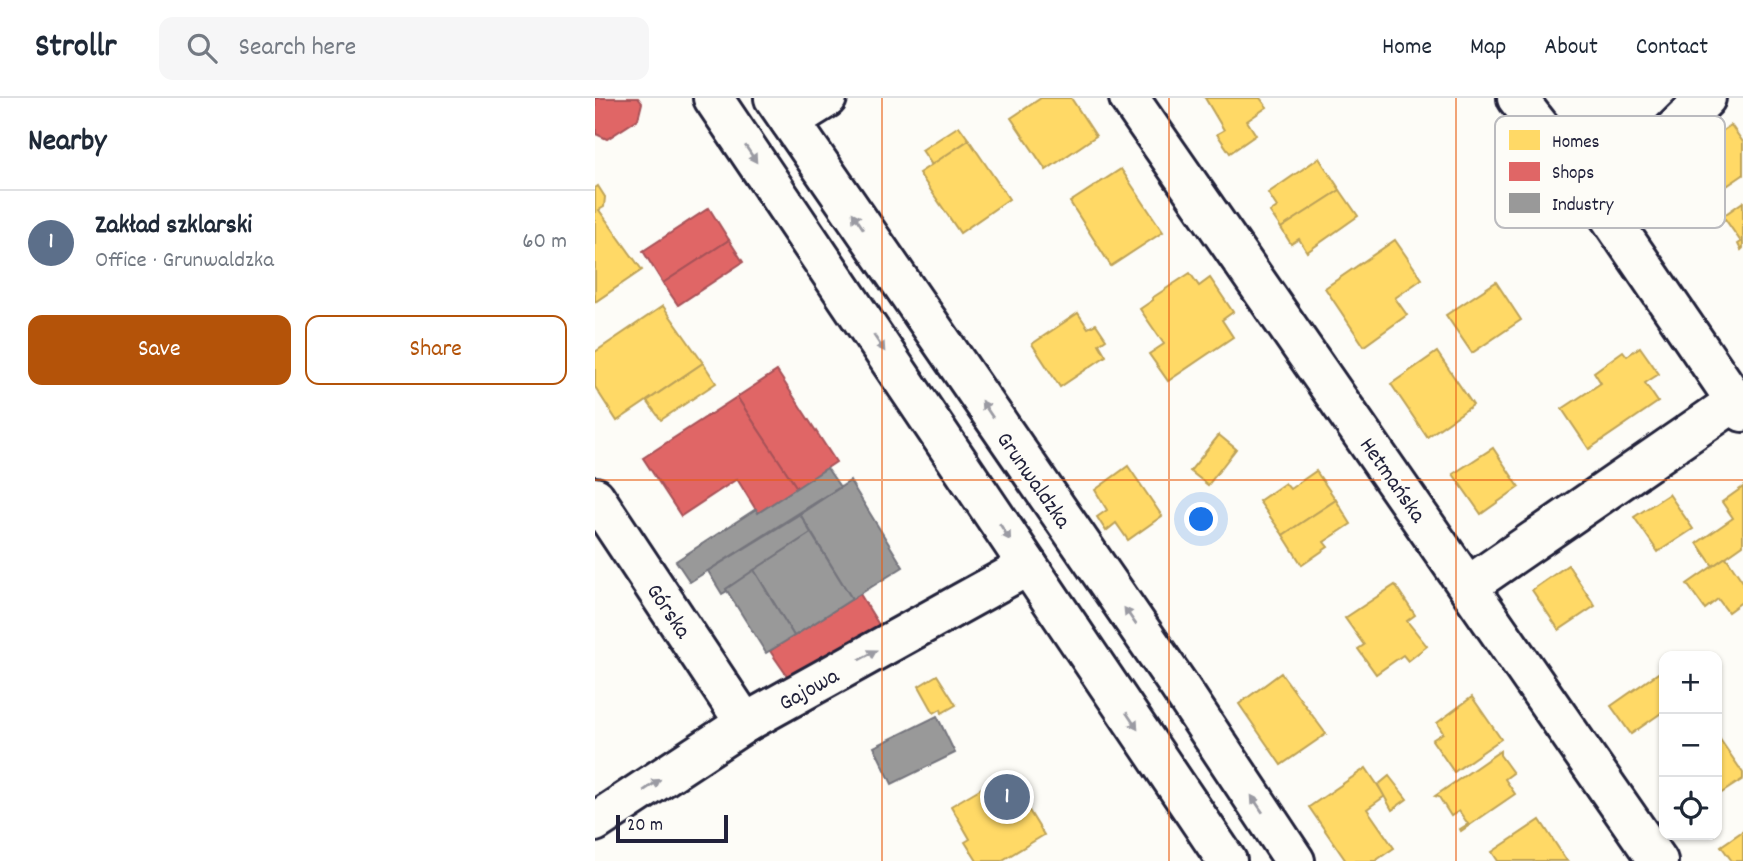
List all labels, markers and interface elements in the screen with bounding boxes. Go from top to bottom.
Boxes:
search box [159,17,649,80]
text: Strollr [35,25,117,72]
icon: search [183,29,221,67]
text: Search here [239,30,356,67]
text: Home [1382,31,1432,65]
text: Map [1470,31,1506,65]
text: About [1544,31,1598,65]
text: Contact [1636,31,1708,65]
legend [1495,116,1725,228]
text: Nearby [28,122,106,165]
text: Homes [1552,130,1600,157]
one-way arrow [744,145,757,164]
text: Shops [1552,161,1594,188]
text: Industry [1552,193,1614,220]
text: Zakład szklarski [95,208,252,245]
one-way arrow [851,212,865,230]
text: 1 [48,226,54,259]
text: 60 m [522,226,567,259]
text: Office · Grunwaldzka [95,245,274,278]
button: Save [28,315,291,385]
button: Share [305,315,567,385]
one-way arrow [872,333,885,352]
one-way arrow [980,399,993,418]
street label: Grunwaldzka [987,426,1078,537]
street label: Hetmańska [1350,432,1433,531]
your location [1184,502,1218,536]
one-way arrow [999,522,1012,542]
street label: Górska [637,578,698,647]
one-way arrow [1123,607,1137,625]
one-way arrow [858,649,877,661]
map controls [1659,651,1722,840]
button: + [1659,651,1722,714]
street label: Gajowa [774,660,847,721]
one-way arrow [1125,712,1139,730]
button: − [1659,714,1722,777]
pin: 1 [984,771,1030,823]
button: locate [1659,777,1722,840]
one-way arrow [642,778,662,791]
one-way arrow [1251,794,1264,814]
scale bar [616,812,728,844]
text: 20 m [627,813,663,840]

